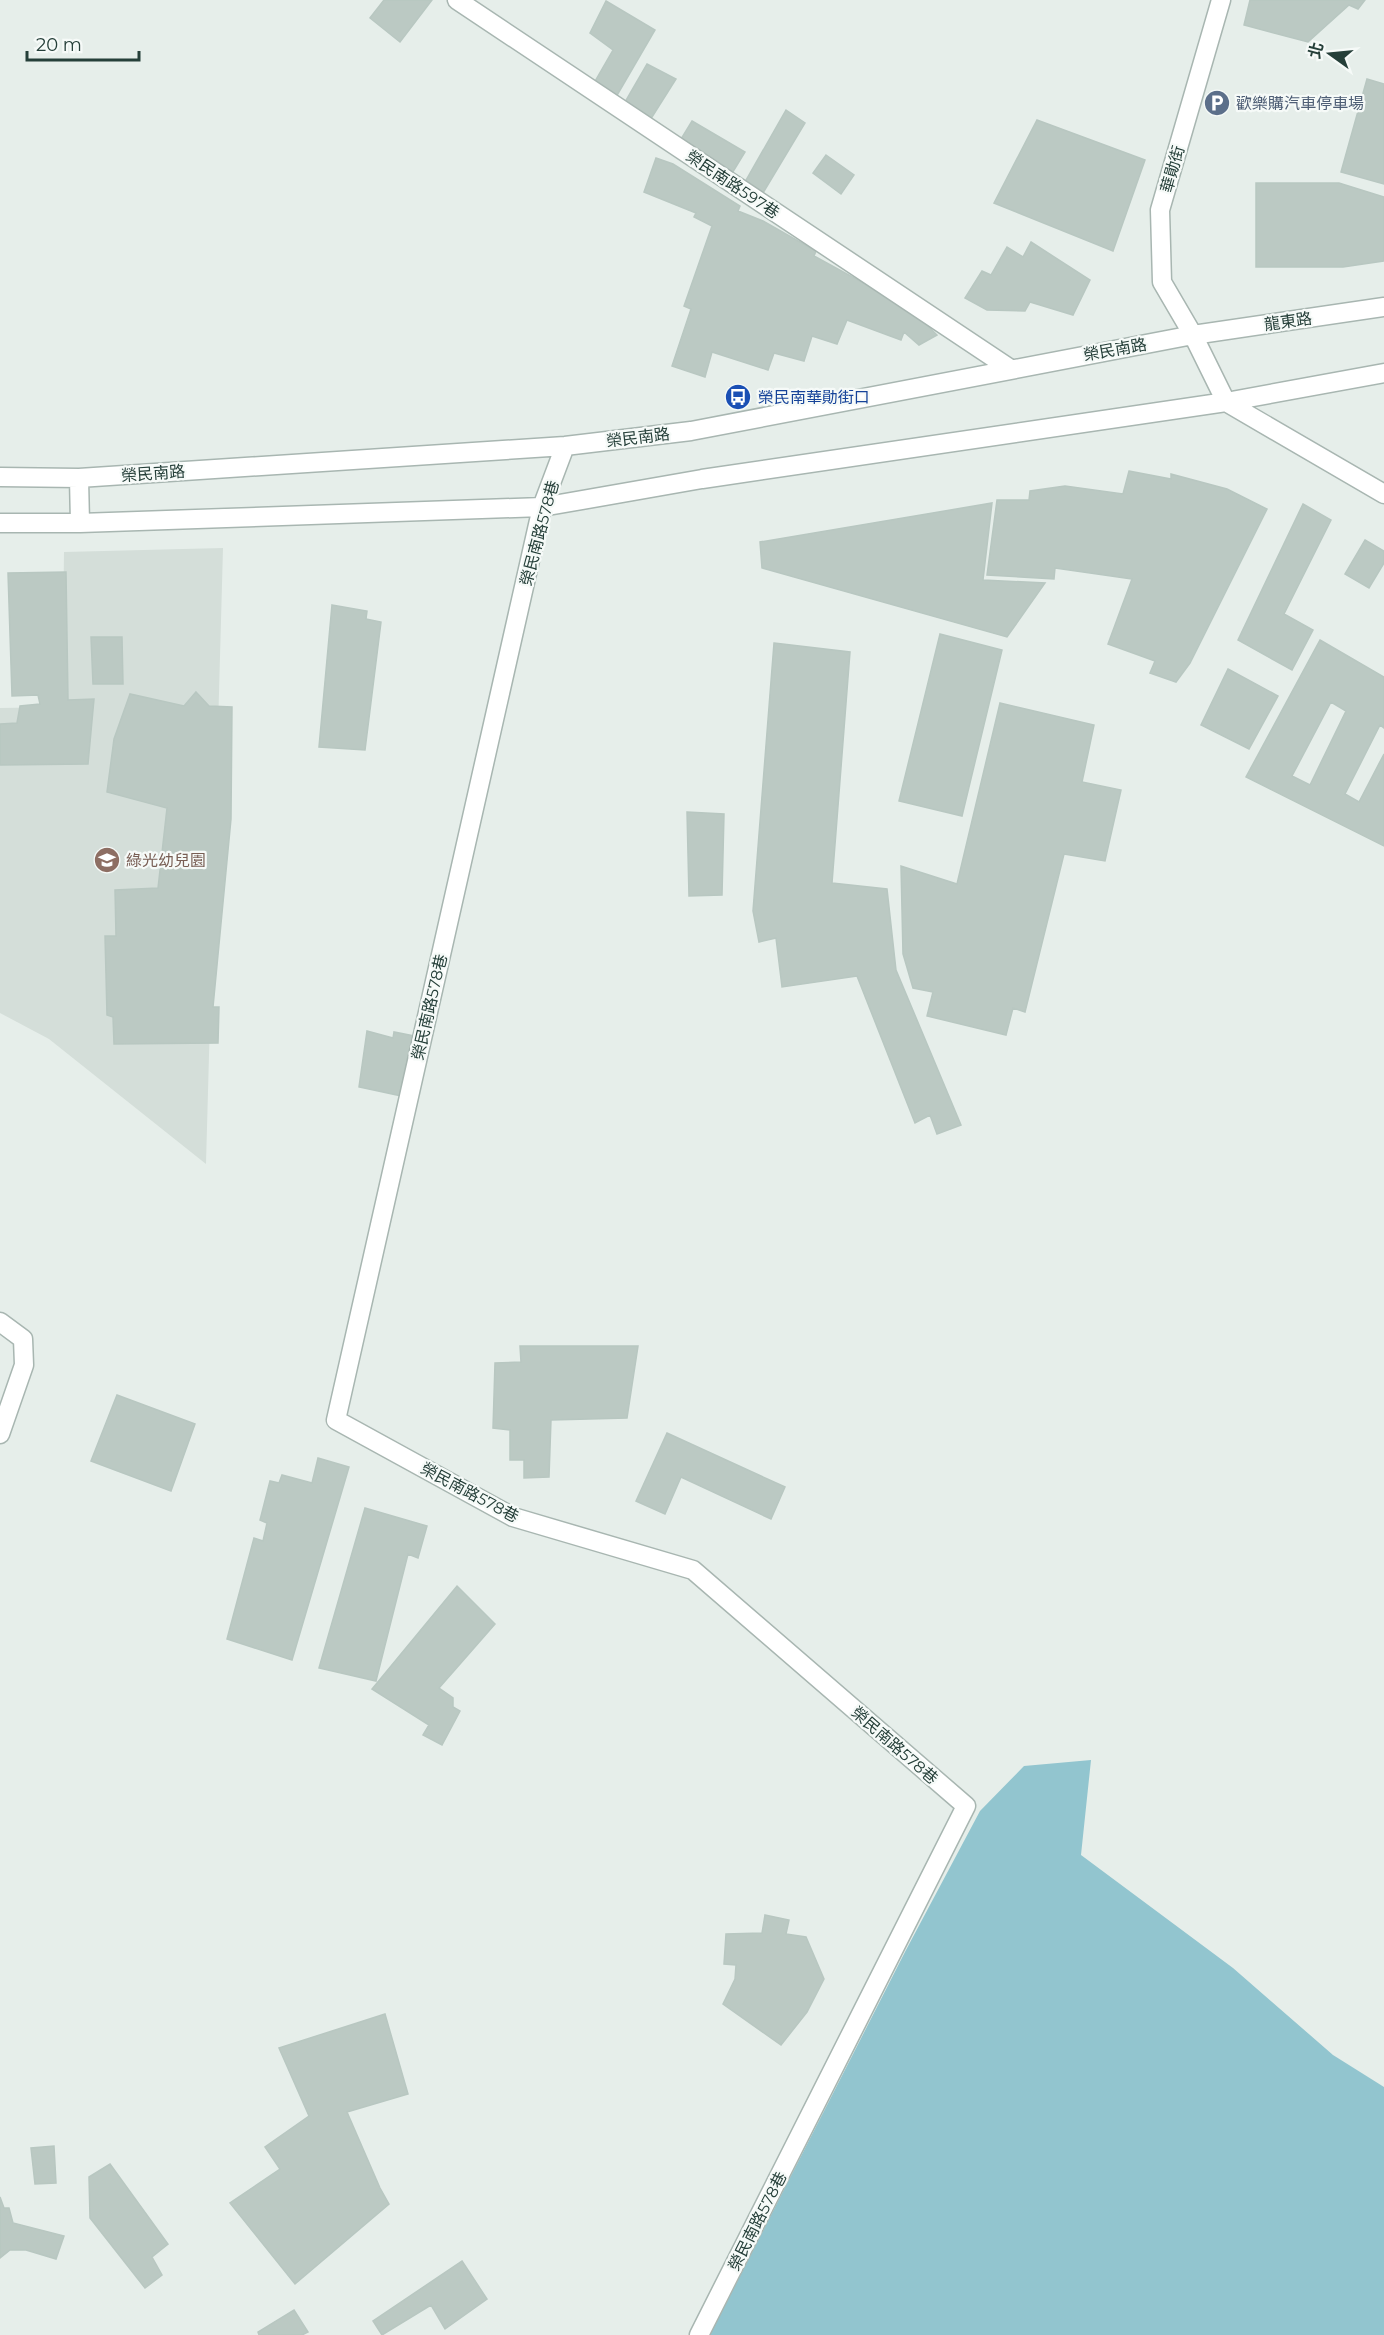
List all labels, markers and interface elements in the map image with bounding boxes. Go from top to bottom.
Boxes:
scale bar [27,24,140,62]
north arrow [1300,24,1360,84]
text: 20 m [36,34,82,56]
text: 北 [1305,40,1327,60]
parking icon: 歡樂購汽車停車場 [1202,88,1232,118]
place label: 歡樂購汽車停車場 [1236,94,1364,113]
street label: 華勛街 [1157,143,1188,195]
street label: 榮民南路597巷 [683,146,783,223]
street label: 龍東路 [1263,309,1313,334]
street label: 榮民南路 [1082,335,1148,364]
bus stop icon: 榮民南華勛街口 [723,382,753,412]
place label: 榮民南華勛街口 [758,388,870,407]
street label: 榮民南路 [605,424,671,451]
street label: 榮民南路 [120,462,186,485]
street label: 榮民南路578巷 [516,478,563,588]
school or university icon: 綠光幼兒園 [92,845,122,875]
place label: 綠光幼兒園 [126,851,206,870]
street label: 榮民南路578巷 [408,952,451,1062]
street label: 榮民南路578巷 [418,1459,522,1526]
street label: 榮民南路578巷 [848,1703,942,1788]
street label: 榮民南路578巷 [724,2169,790,2274]

